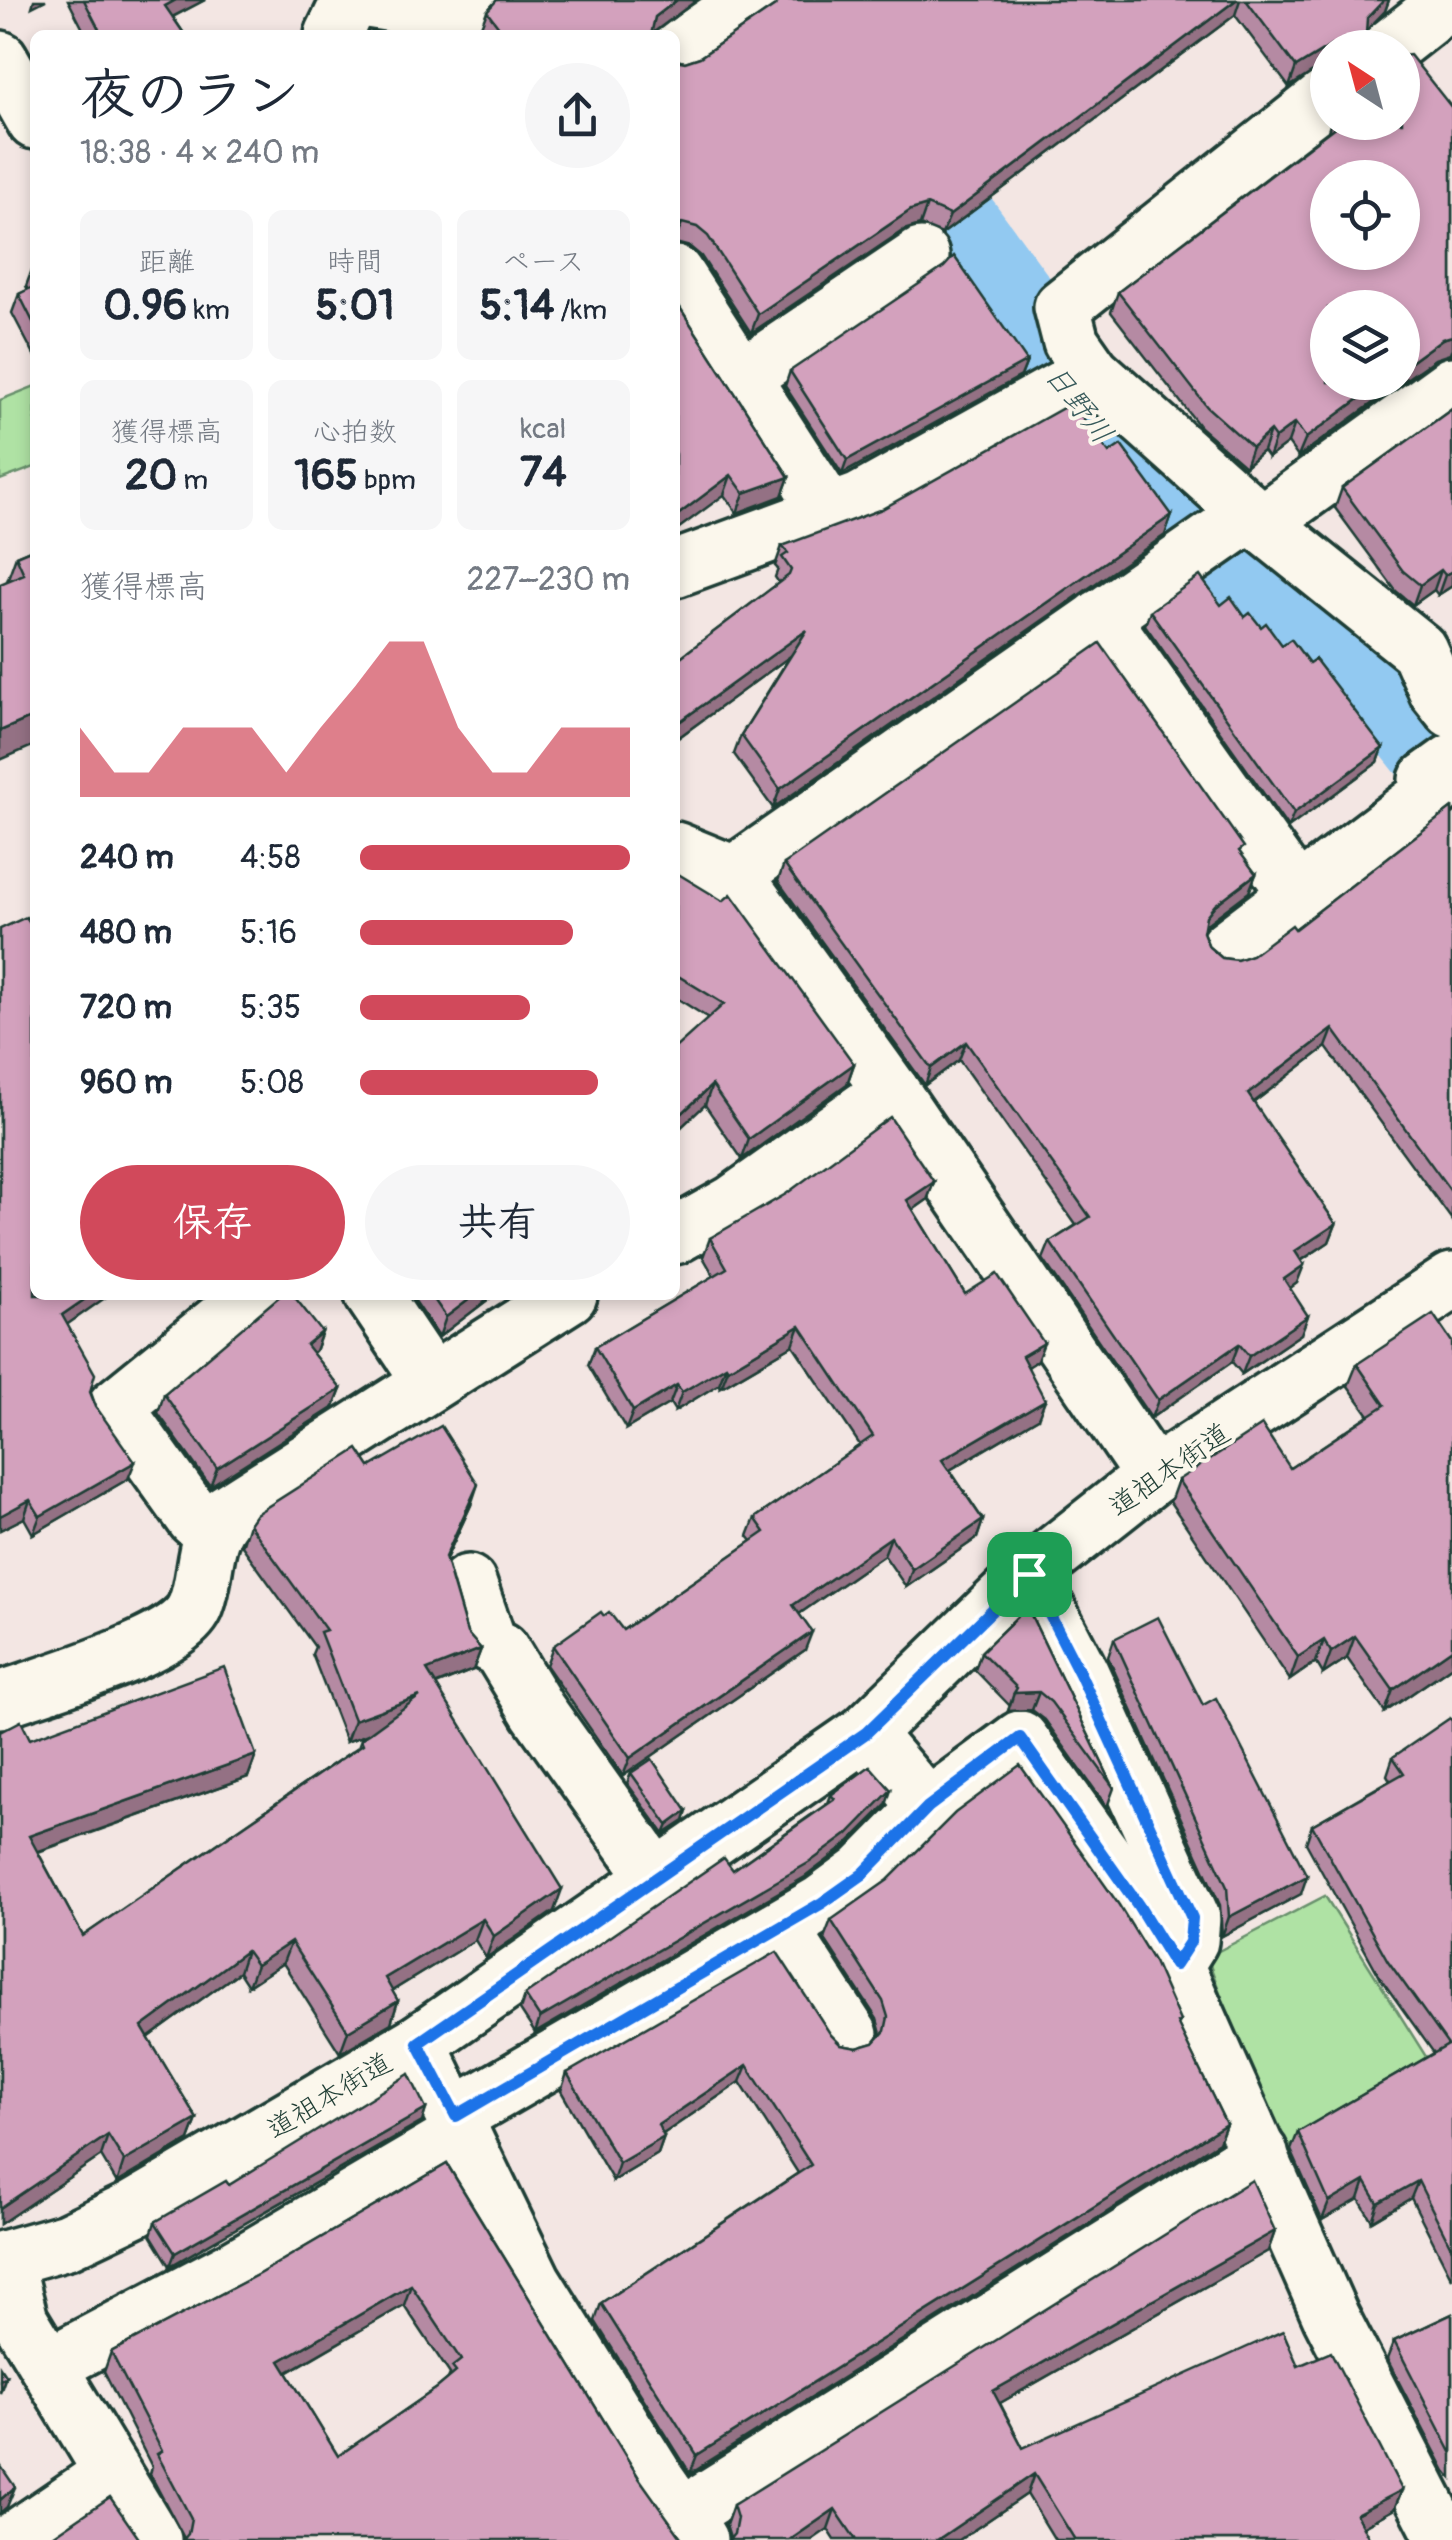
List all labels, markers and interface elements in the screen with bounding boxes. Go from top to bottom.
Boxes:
north arrow [1310,30,1420,140]
map controls [1310,30,1420,400]
text: 夜のラン [80,61,300,130]
button: share [525,63,630,168]
text: 18:38 · 4 × 240 m [80,133,319,173]
button: locate [1310,160,1420,270]
text: 距離 [139,245,195,280]
text: 時間 [327,245,383,280]
text: ペース [502,245,584,280]
text: 0.96 [103,280,187,332]
text: 5:01 [315,280,395,332]
text: 5:14 [480,280,554,332]
button: layers [1310,290,1420,400]
text: km [187,293,230,328]
text: /km [554,293,607,328]
water label: 日野川 [1036,357,1121,451]
text: kcal [521,412,566,447]
text: 獲得標高 [111,415,223,450]
text: 心拍数 [313,415,397,450]
text: 74 [520,447,567,499]
text: 20 [125,450,177,502]
text: 165 [294,450,358,502]
text: m [177,463,208,498]
text: bpm [358,463,416,498]
text: 227–230 m [466,560,630,600]
text: 獲得標高 [80,567,208,607]
text: 240 m [80,838,174,878]
text: 4:58 [240,838,301,878]
text: 480 m [80,913,172,953]
text: 5:16 [240,913,297,953]
text: 720 m [80,988,172,1028]
text: 5:35 [240,988,301,1028]
text: 960 m [80,1063,172,1103]
text: 5:08 [240,1063,304,1103]
button: 保存 [80,1165,345,1280]
button: 共有 [365,1165,630,1280]
street label: 道祖本街道 [1102,1416,1237,1525]
pin [987,1532,1072,1617]
icon: arrive [1002,1547,1057,1602]
street label: 道祖本街道 [261,2045,399,2147]

